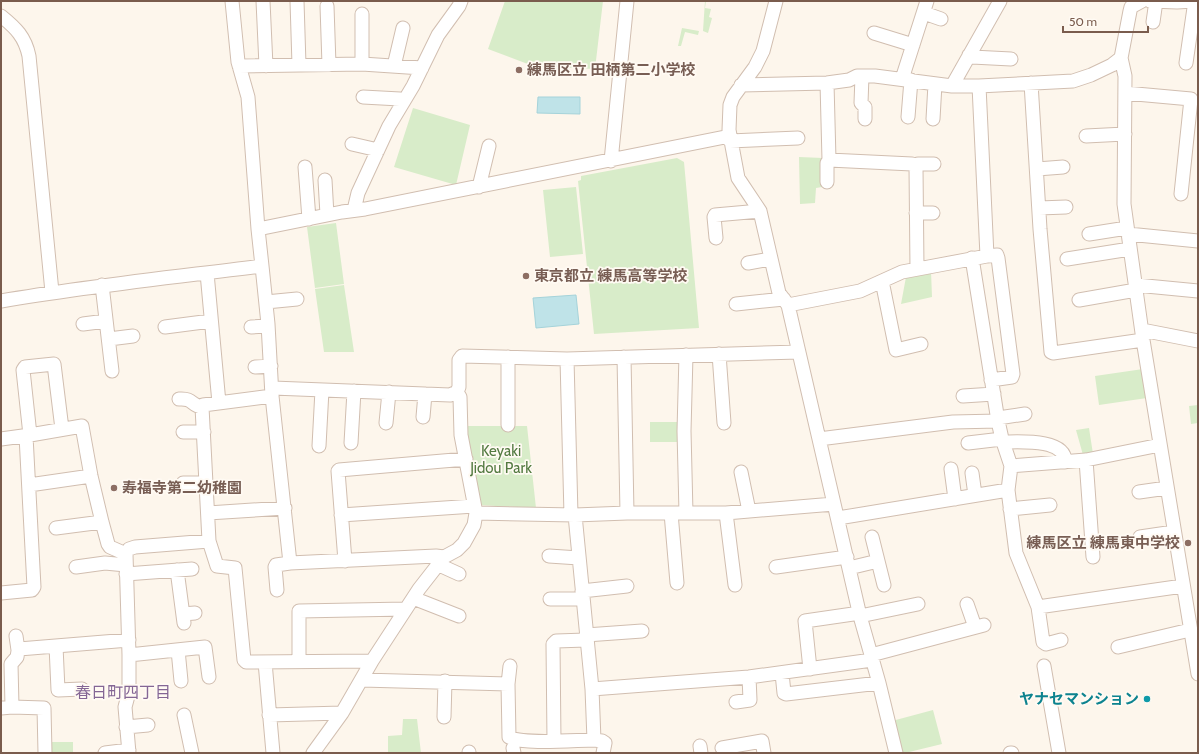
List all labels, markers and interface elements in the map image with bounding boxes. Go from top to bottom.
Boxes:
scale bar [1063,8,1148,34]
text: 50 m [1069,14,1097,29]
place label: 練馬区立 田柄第二小学校 [527,61,695,79]
marker: 練馬区立 田柄第二小学校 [514,65,524,75]
place label: 東京都立 練馬高等学校 [534,267,687,285]
marker: 東京都立 練馬高等学校 [521,271,531,281]
park label: Keyaki Jidou Park [469,442,532,477]
place label: 寿福寺第二幼稚園 [122,479,242,497]
marker: 寿福寺第二幼稚園 [109,483,119,493]
place label: 練馬区立 練馬東中学校 [1027,534,1180,552]
marker: 練馬区立 練馬東中学校 [1183,538,1193,548]
district label: 春日町四丁目 [75,683,171,702]
place label: ヤナセマンション [1019,690,1139,708]
marker: ヤナセマンション [1142,694,1152,704]

